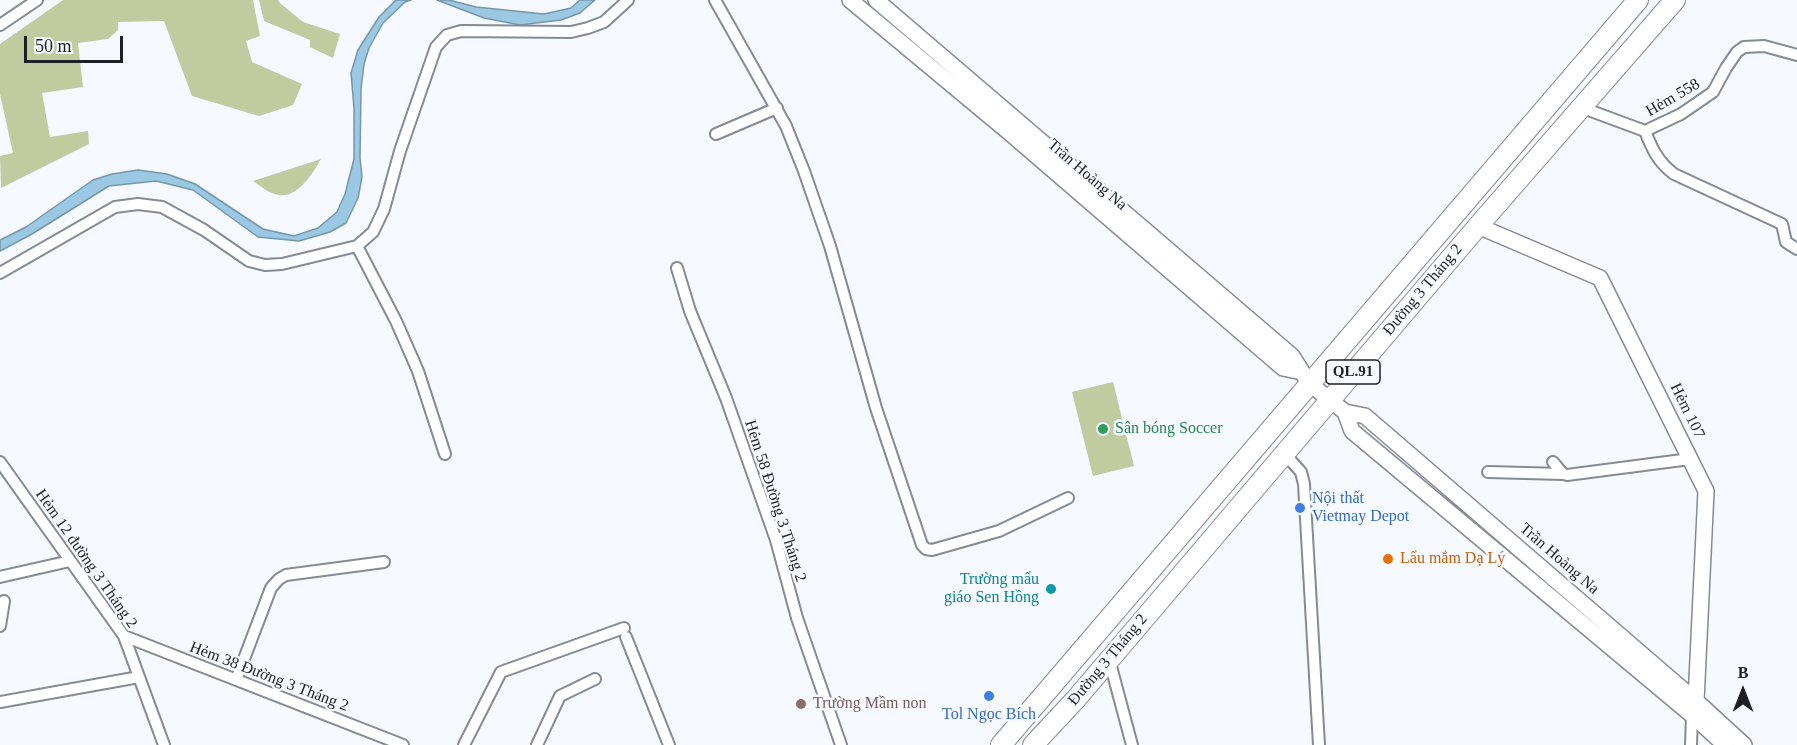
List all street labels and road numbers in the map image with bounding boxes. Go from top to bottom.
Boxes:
street label: Hẻm 558 [1643,75,1703,121]
street label: Trần Hoàng Na [1043,135,1131,215]
street label: Đường 3 Tháng 2 [1379,240,1467,340]
road number: QL.91 [1326,360,1380,384]
street label: Hẻm 107 [1665,380,1709,442]
street label: Hẻm 58 Đường 3 Tháng 2 [740,418,810,584]
street label: Hẻm 12 đường 3 Tháng 2 [31,486,141,632]
street label: Trần Hoàng Na [1515,519,1603,599]
street label: Đường 3 Tháng 2 [1064,610,1152,710]
street label: Hẻm 38 Đường 3 Tháng 2 [187,638,351,716]

